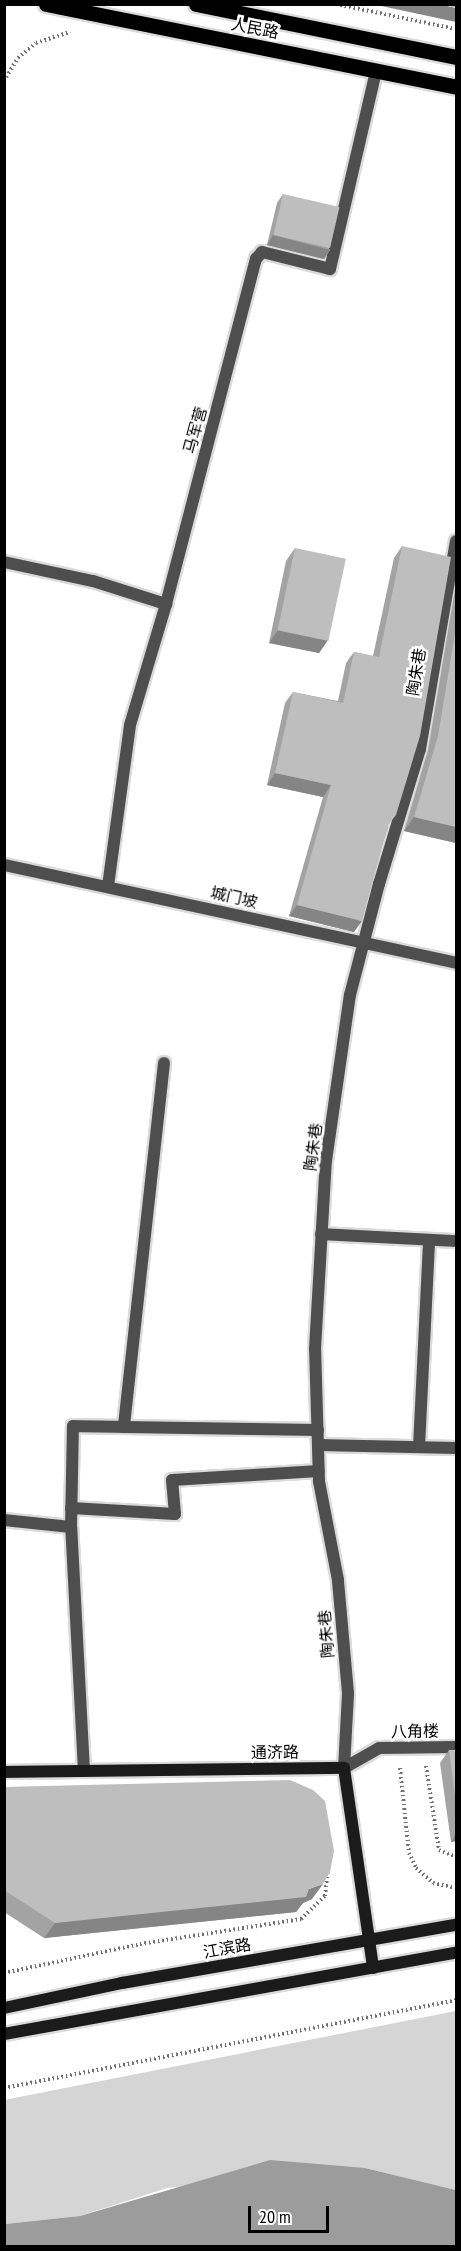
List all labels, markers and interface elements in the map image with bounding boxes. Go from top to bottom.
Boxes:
street label: 人民路 [230,14,280,42]
street label: 马军营 [180,404,210,456]
street label: 陶朱巷 [403,647,429,697]
street label: 城门坡 [208,882,260,912]
street label: 陶朱巷 [301,1122,325,1172]
street label: 陶朱巷 [314,1609,338,1659]
street label: 八角楼 [391,1721,439,1741]
street label: 通济路 [251,1742,299,1762]
street label: 江滨路 [202,1934,252,1962]
scale bar [251,2194,332,2232]
text: 20 m [259,2205,291,2228]

